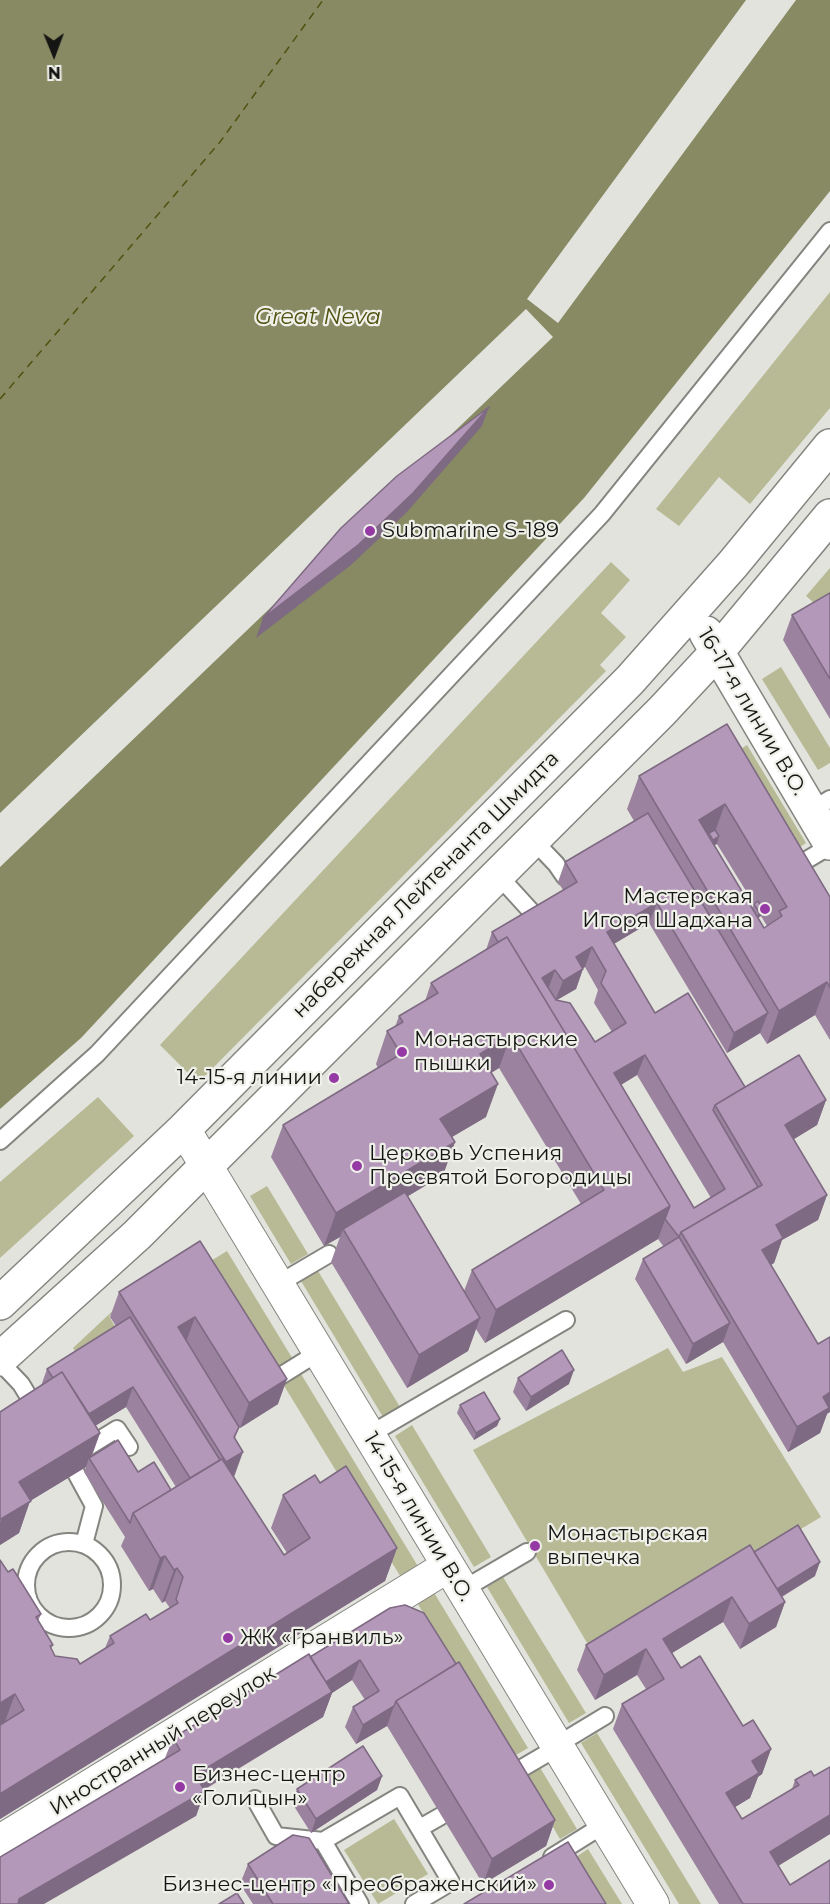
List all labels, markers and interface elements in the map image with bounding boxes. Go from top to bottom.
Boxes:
north arrow [24,24,84,84]
text: N [48,63,61,82]
water label: Great Neva [255,305,381,331]
place label: Submarine S-189 [382,518,559,544]
marker: Submarine S-189 [363,524,377,538]
street label: 16-17-я линии В.О. [692,624,812,800]
street label: набережная Лейтенанта Шмидта [287,746,565,1024]
place label: Мастерская Игоря Шадхана [582,884,753,934]
marker: Мастерская Игоря Шадхана [758,902,772,916]
place label: Монастырские пышки [414,1027,578,1077]
marker: Монастырские пышки [395,1045,409,1059]
place label: 14-15-я линии [177,1065,322,1091]
marker: 14-15-я линии [327,1071,341,1085]
place label: Церковь Успения Пресвятой Богородицы [369,1141,632,1191]
marker: Церковь Успения Пресвятой Богородицы [350,1159,364,1173]
street label: 14-15-я линии В.О. [358,1428,478,1606]
place label: Монастырская выпечка [547,1521,708,1571]
marker: Монастырская выпечка [528,1539,542,1553]
place label: ЖК «Гранвиль» [240,1625,404,1651]
marker: ЖК «Гранвиль» [221,1631,235,1645]
street label: Иностранный переулок [45,1661,281,1821]
place label: Бизнес-центр «Голицын» [192,1762,346,1812]
marker: Бизнес-центр «Голицын» [173,1780,187,1794]
place label: Бизнес-центр «Преображенский» [162,1872,537,1898]
marker: Бизнес-центр «Преображенский» [542,1878,556,1892]

